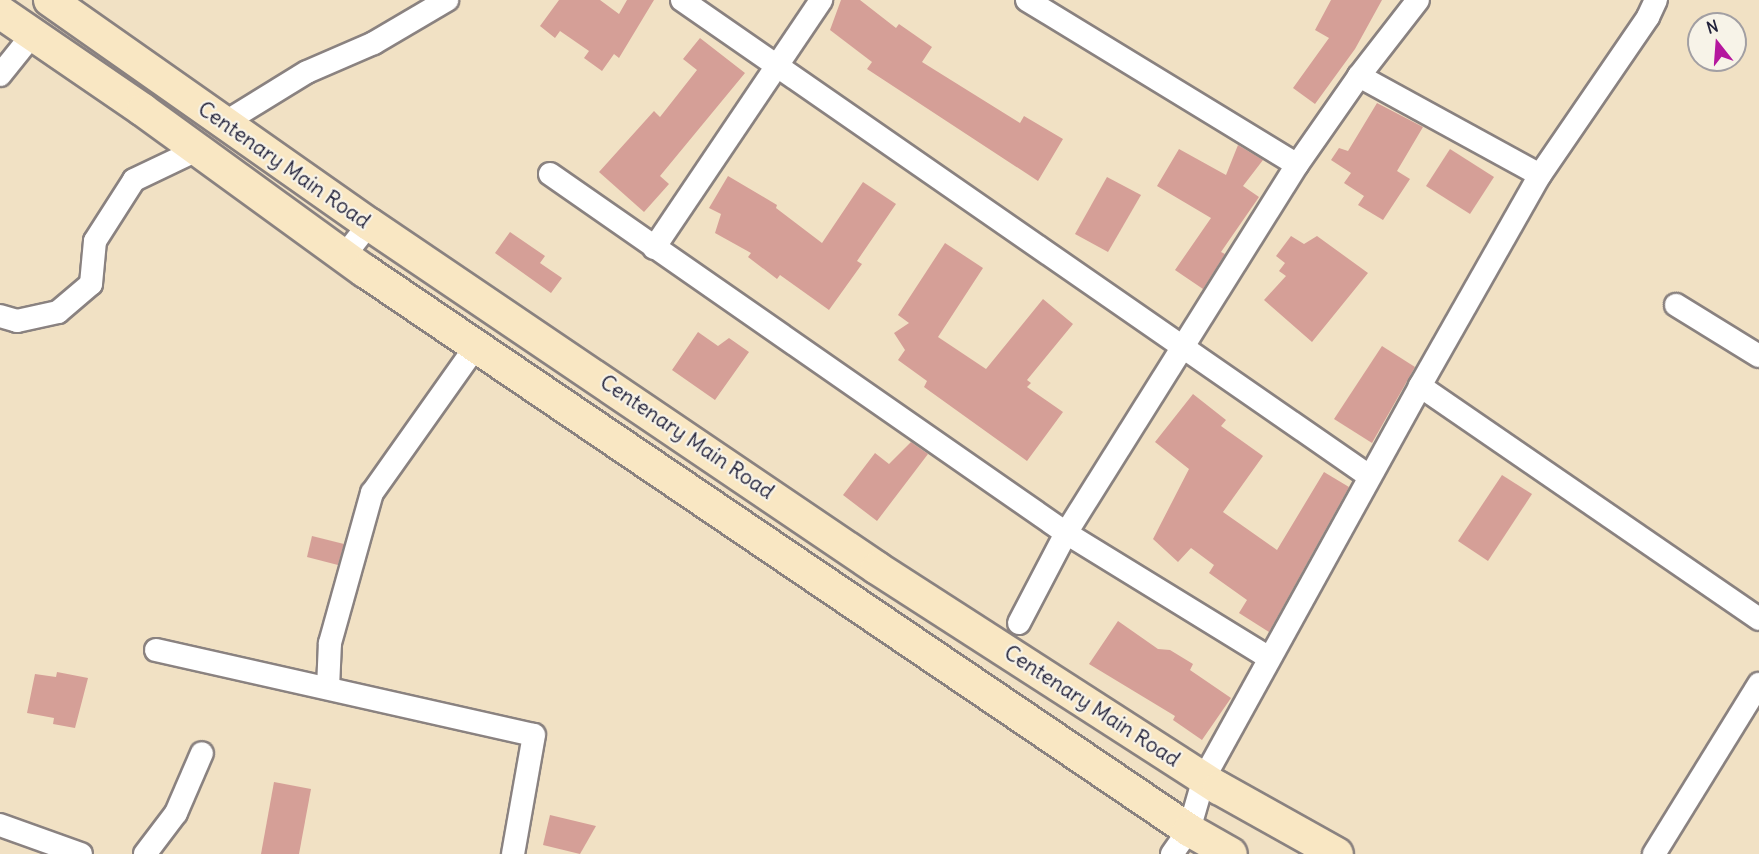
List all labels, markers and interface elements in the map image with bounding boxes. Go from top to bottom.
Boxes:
north arrow [1687,12,1747,72]
text: N [1704,16,1721,38]
street label: Centenary Main Road [193,96,375,234]
street label: Centenary Main Road [595,369,779,505]
street label: Centenary Main Road [999,640,1185,772]

